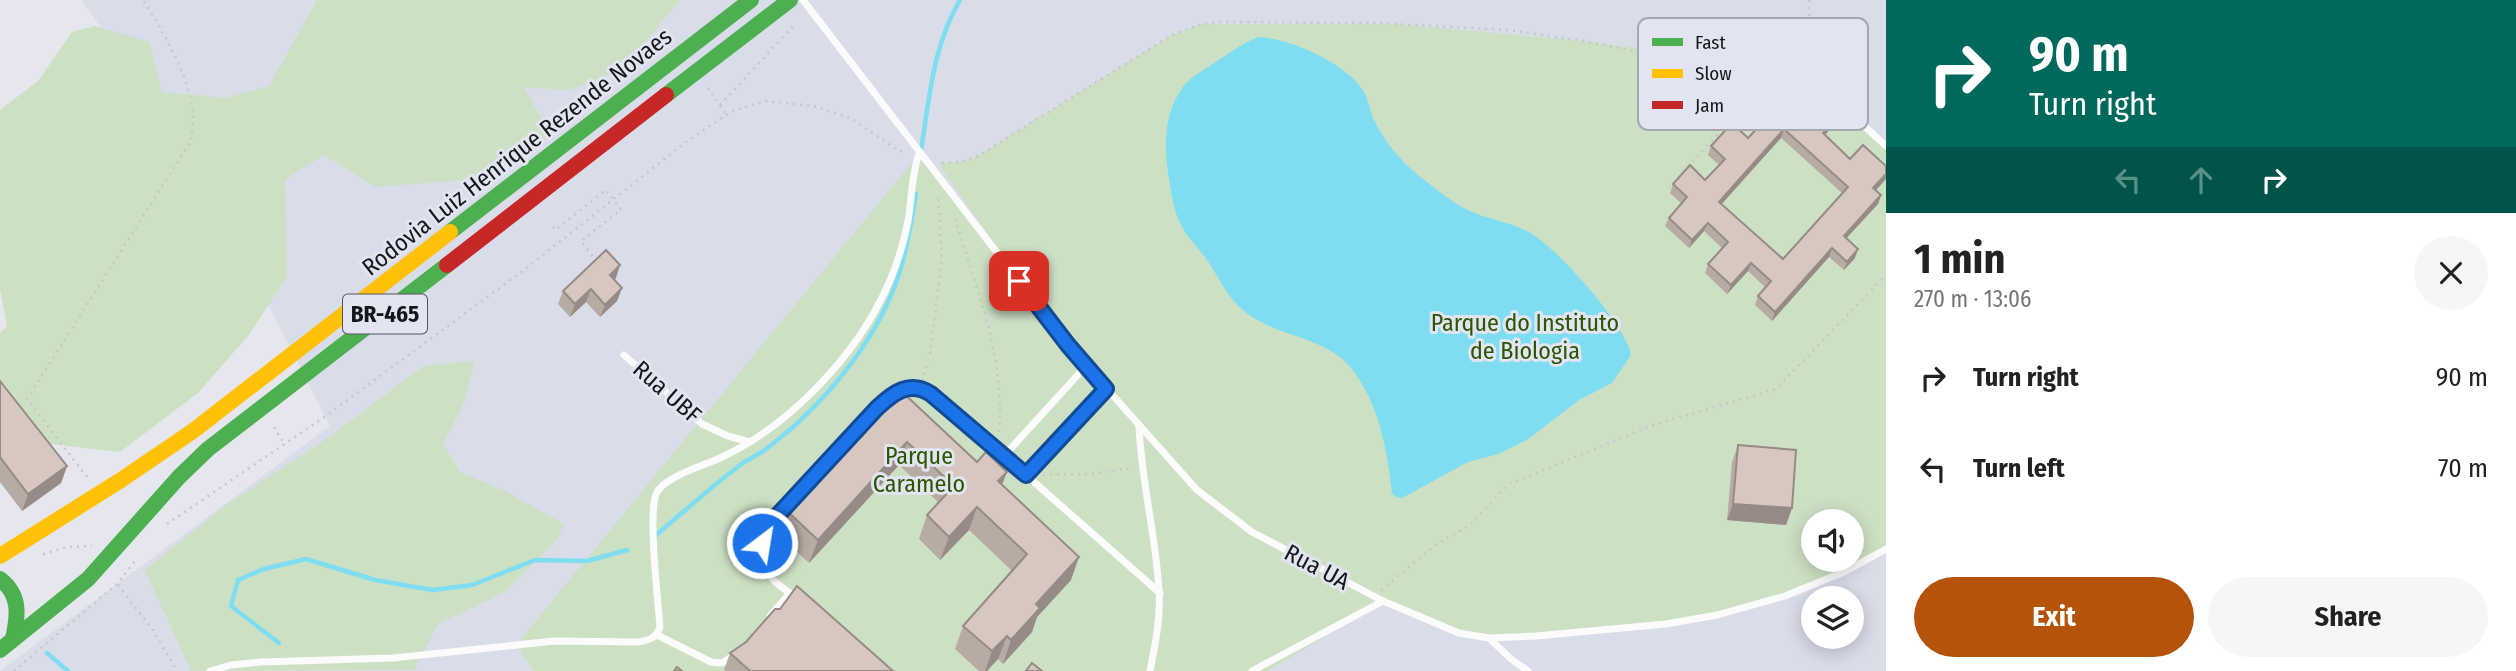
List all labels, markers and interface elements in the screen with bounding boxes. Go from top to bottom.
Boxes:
legend [1638,18,1868,130]
street label: Rodovia Luiz Henrique Rezende Novaes [357,22,677,282]
text: 90 m [2029,25,2129,84]
icon: right [1914,28,2005,119]
text: Fast [1695,31,1726,54]
text: Slow [1695,62,1732,85]
text: Turn right [2029,85,2156,123]
text: Jam [1695,94,1724,117]
icon: left [2109,161,2147,199]
icon: ahead [2182,161,2220,199]
icon: right [2255,161,2293,199]
text: 1 min [1914,234,2005,284]
button: close [2414,236,2488,310]
pin [989,251,1049,311]
icon: arrive [1000,262,1038,300]
text: 270 m · 13:06 [1914,285,2031,313]
road number: BR-465 [343,294,427,334]
park label: Parque do Instituto de Biologia [1431,309,1619,365]
street label: Rua UBF [627,355,707,429]
icon: right [1914,359,1952,397]
text: Turn right [1973,362,2079,393]
text: 90 m [2436,362,2488,393]
park label: Parque Caramelo [873,442,965,498]
icon: left [1914,450,1952,488]
text: Turn left [1973,453,2065,484]
text: 70 m [2438,453,2488,484]
position arrow [725,506,799,580]
map controls [1801,509,1864,649]
button: sound [1801,509,1864,572]
street label: Rua UA [1280,538,1355,596]
button: Exit [1914,577,2194,657]
button: Share [2208,577,2488,657]
button: layers [1801,586,1864,649]

